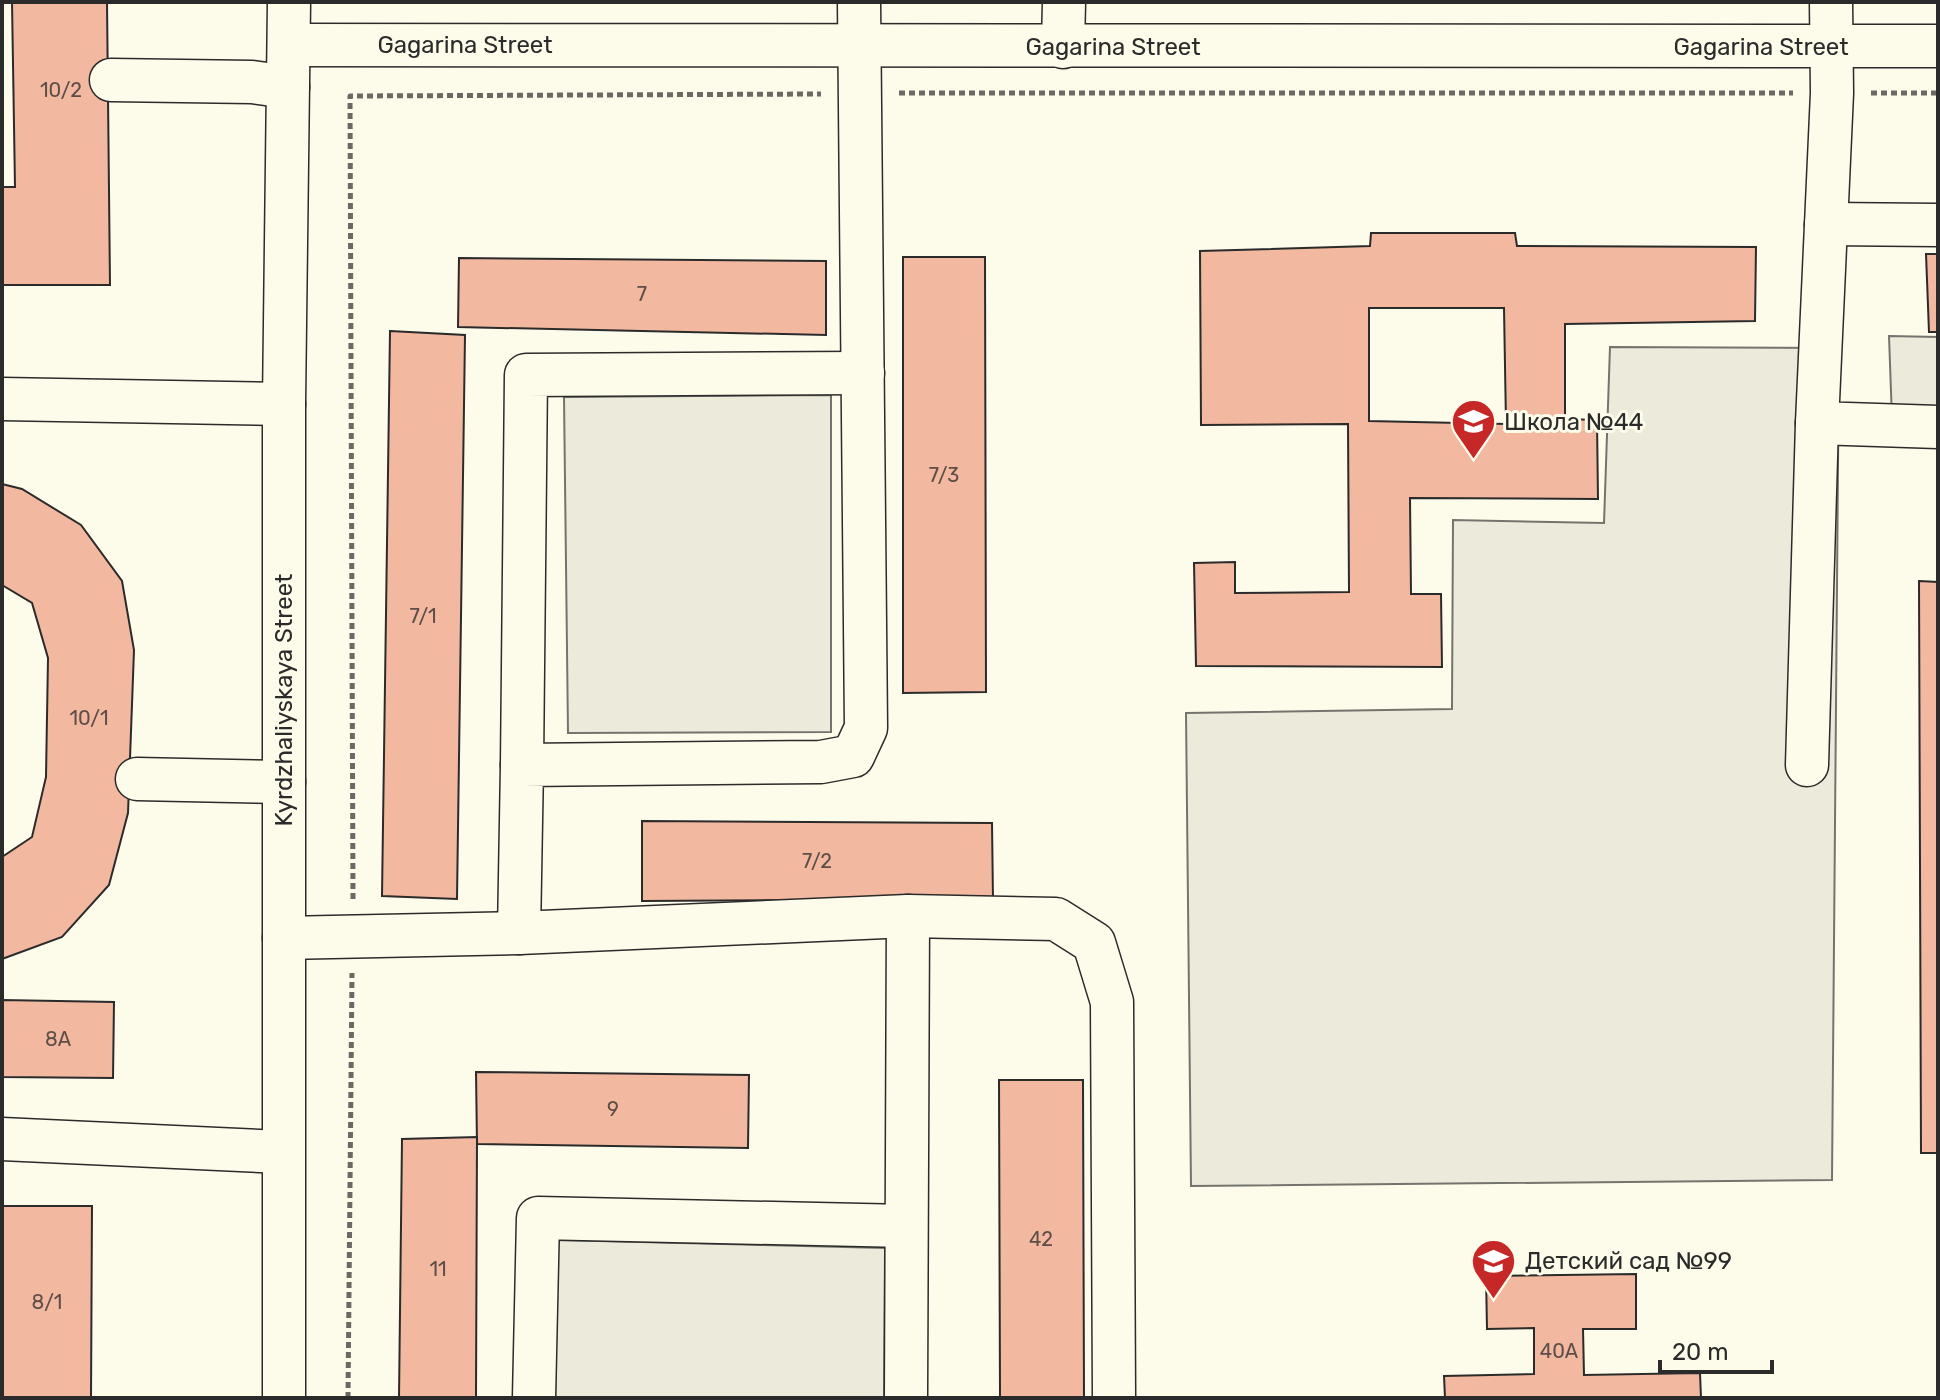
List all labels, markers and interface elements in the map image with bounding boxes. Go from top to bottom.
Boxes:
street label: Gagarina Street [377,31,553,59]
street label: Gagarina Street [1025,33,1201,61]
street label: Gagarina Street [1673,33,1849,61]
house number: 10/2 [40,78,82,102]
house number: 7 [637,282,647,306]
school or university icon: Школа №44 [1449,398,1497,461]
place label: Школа №44 [1504,408,1644,436]
house number: 7/3 [929,463,959,487]
street label: Kyrdzhaliyskaya Street [270,574,298,826]
house number: 7/1 [409,604,437,628]
house number: 10/1 [70,706,109,730]
house number: 7/2 [802,849,832,873]
house number: 8А [45,1027,71,1051]
house number: 9 [607,1097,619,1121]
house number: 42 [1029,1227,1053,1251]
school or university icon: Детский сад №99 [1470,1237,1518,1300]
place label: Детский сад №99 [1525,1247,1732,1275]
house number: 11 [429,1257,447,1281]
house number: 8/1 [32,1290,62,1314]
scale bar [1660,1324,1772,1374]
text: 20 m [1672,1338,1729,1366]
house number: 40А [1540,1339,1578,1363]

